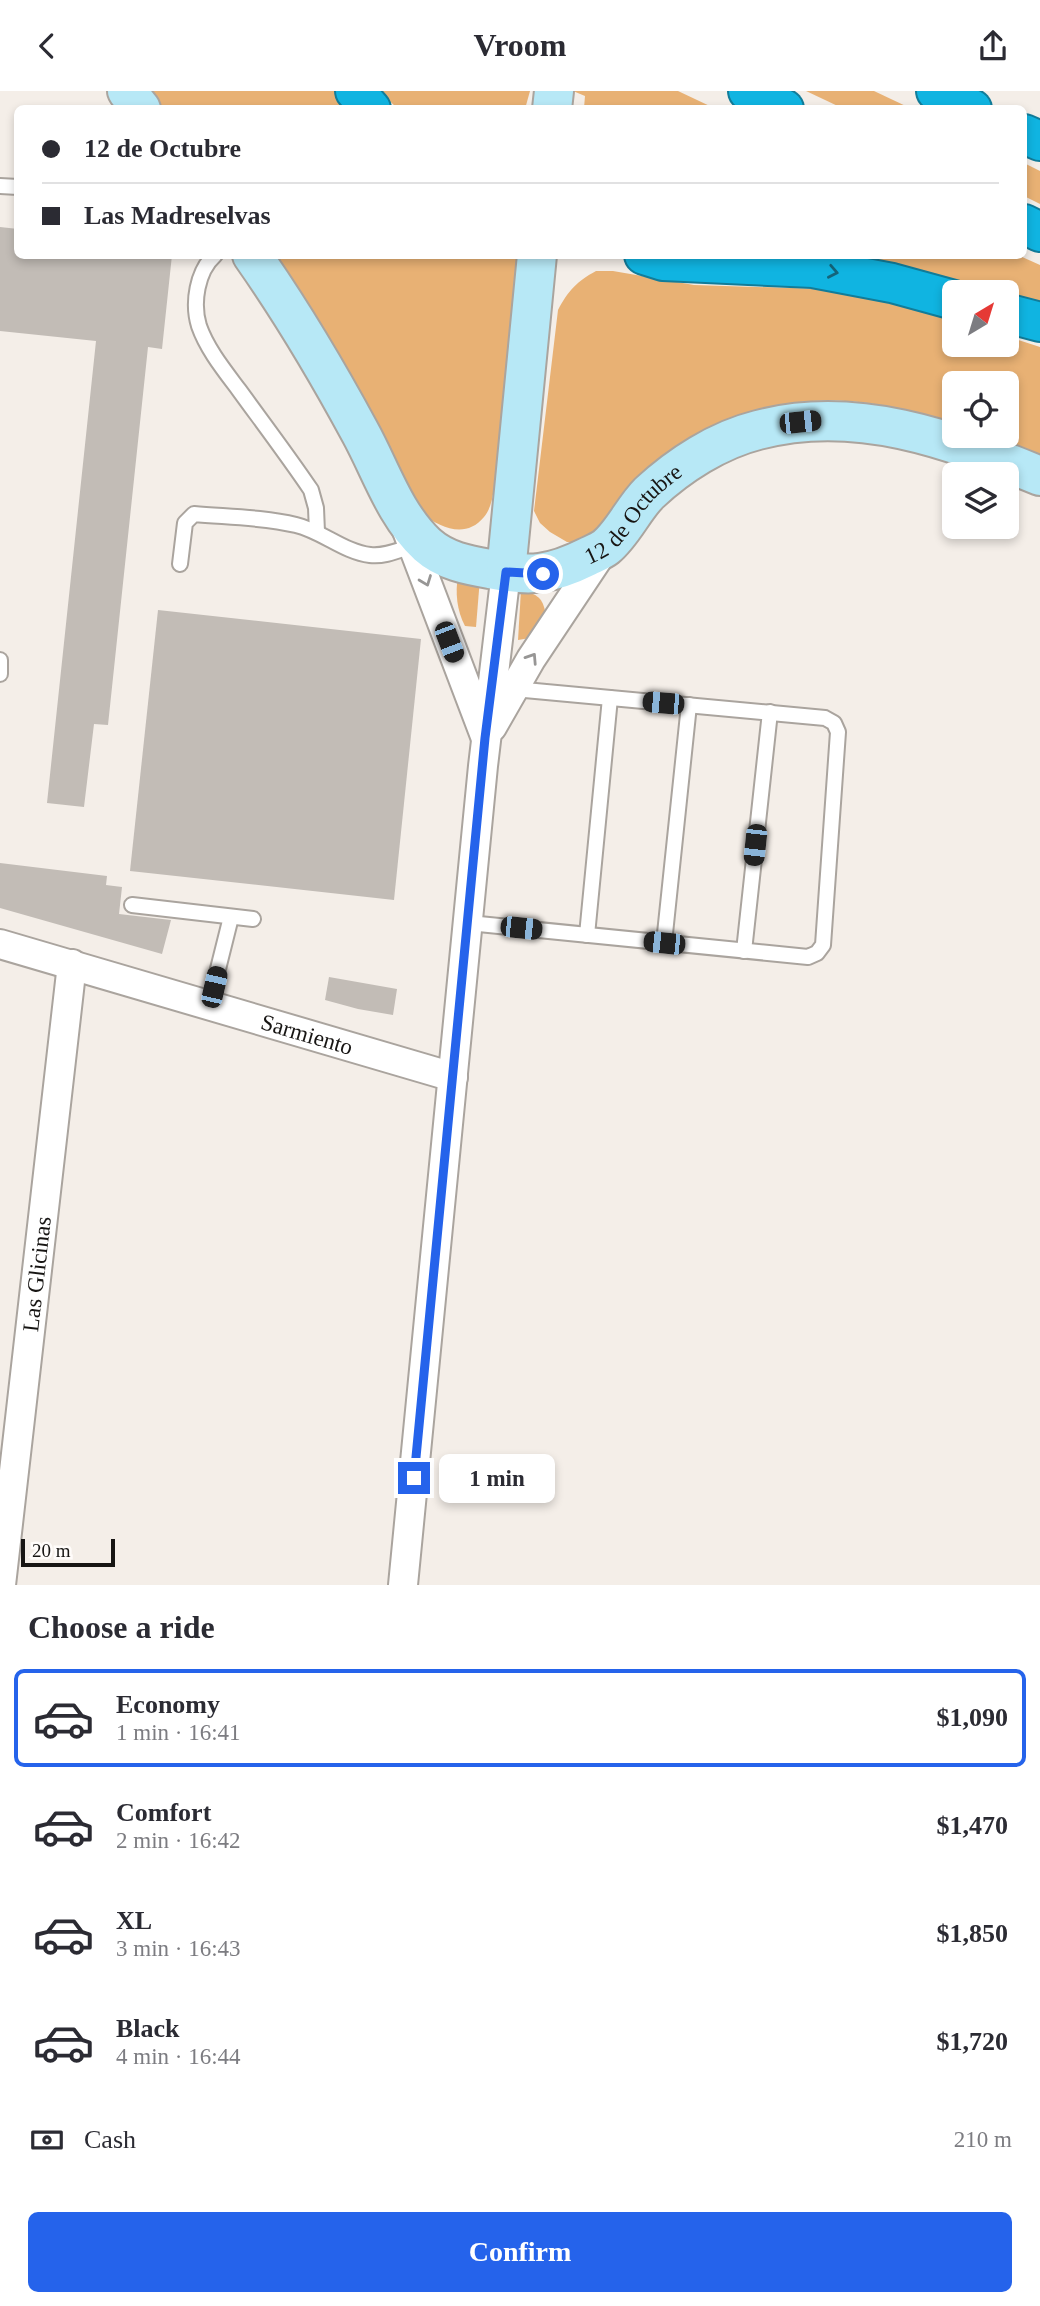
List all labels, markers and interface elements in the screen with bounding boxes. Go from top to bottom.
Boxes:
icon: back [28,27,66,65]
text: Vroom [473,27,567,63]
icon: share [974,27,1012,65]
text: 12 de Octubre [84,134,241,163]
text: Las Madreselvas [84,201,271,230]
one-way arrow [828,264,839,279]
north arrow [942,280,1018,357]
map controls [942,280,1019,539]
button: locate [942,371,1019,448]
car [779,409,822,435]
street label: 12 de Octubre [581,459,686,569]
button: layers [942,462,1019,539]
route start [527,558,559,590]
one-way arrow [417,575,431,587]
car [432,619,467,665]
one-way arrow [524,653,536,666]
car [642,691,685,715]
car [743,823,768,867]
car [500,915,543,941]
car [643,930,686,956]
car [200,964,229,1010]
street label: Sarmiento [258,1009,356,1060]
street label: Las Glicinas [18,1215,56,1333]
callout: 1 min [438,1453,554,1503]
route end [398,1462,430,1494]
text: 1 min [469,1466,525,1491]
scale bar [21,1536,116,1568]
text: 20 m [32,1540,71,1561]
text: Choose a ride [28,1609,215,1645]
icon: car [32,1687,95,1750]
text: Economy [116,1690,220,1719]
text: $1,090 [937,1703,1008,1732]
text: 1 min · 16:41 [116,1720,241,1745]
icon: car [32,1795,95,1858]
text: Comfort [116,1798,211,1827]
text: $1,470 [937,1811,1008,1840]
text: 2 min · 16:42 [116,1828,241,1853]
icon: car [32,1903,95,1966]
text: XL [116,1906,152,1935]
text: $1,850 [937,1919,1008,1948]
text: 3 min · 16:43 [116,1936,241,1961]
icon: car [32,2011,95,2074]
text: Black [116,2014,180,2043]
text: $1,720 [937,2027,1008,2056]
text: 4 min · 16:44 [116,2044,241,2069]
icon: cash [28,2121,66,2159]
text: Cash [84,2125,136,2154]
text: 210 m [954,2127,1012,2152]
button: Confirm [28,2212,1012,2292]

